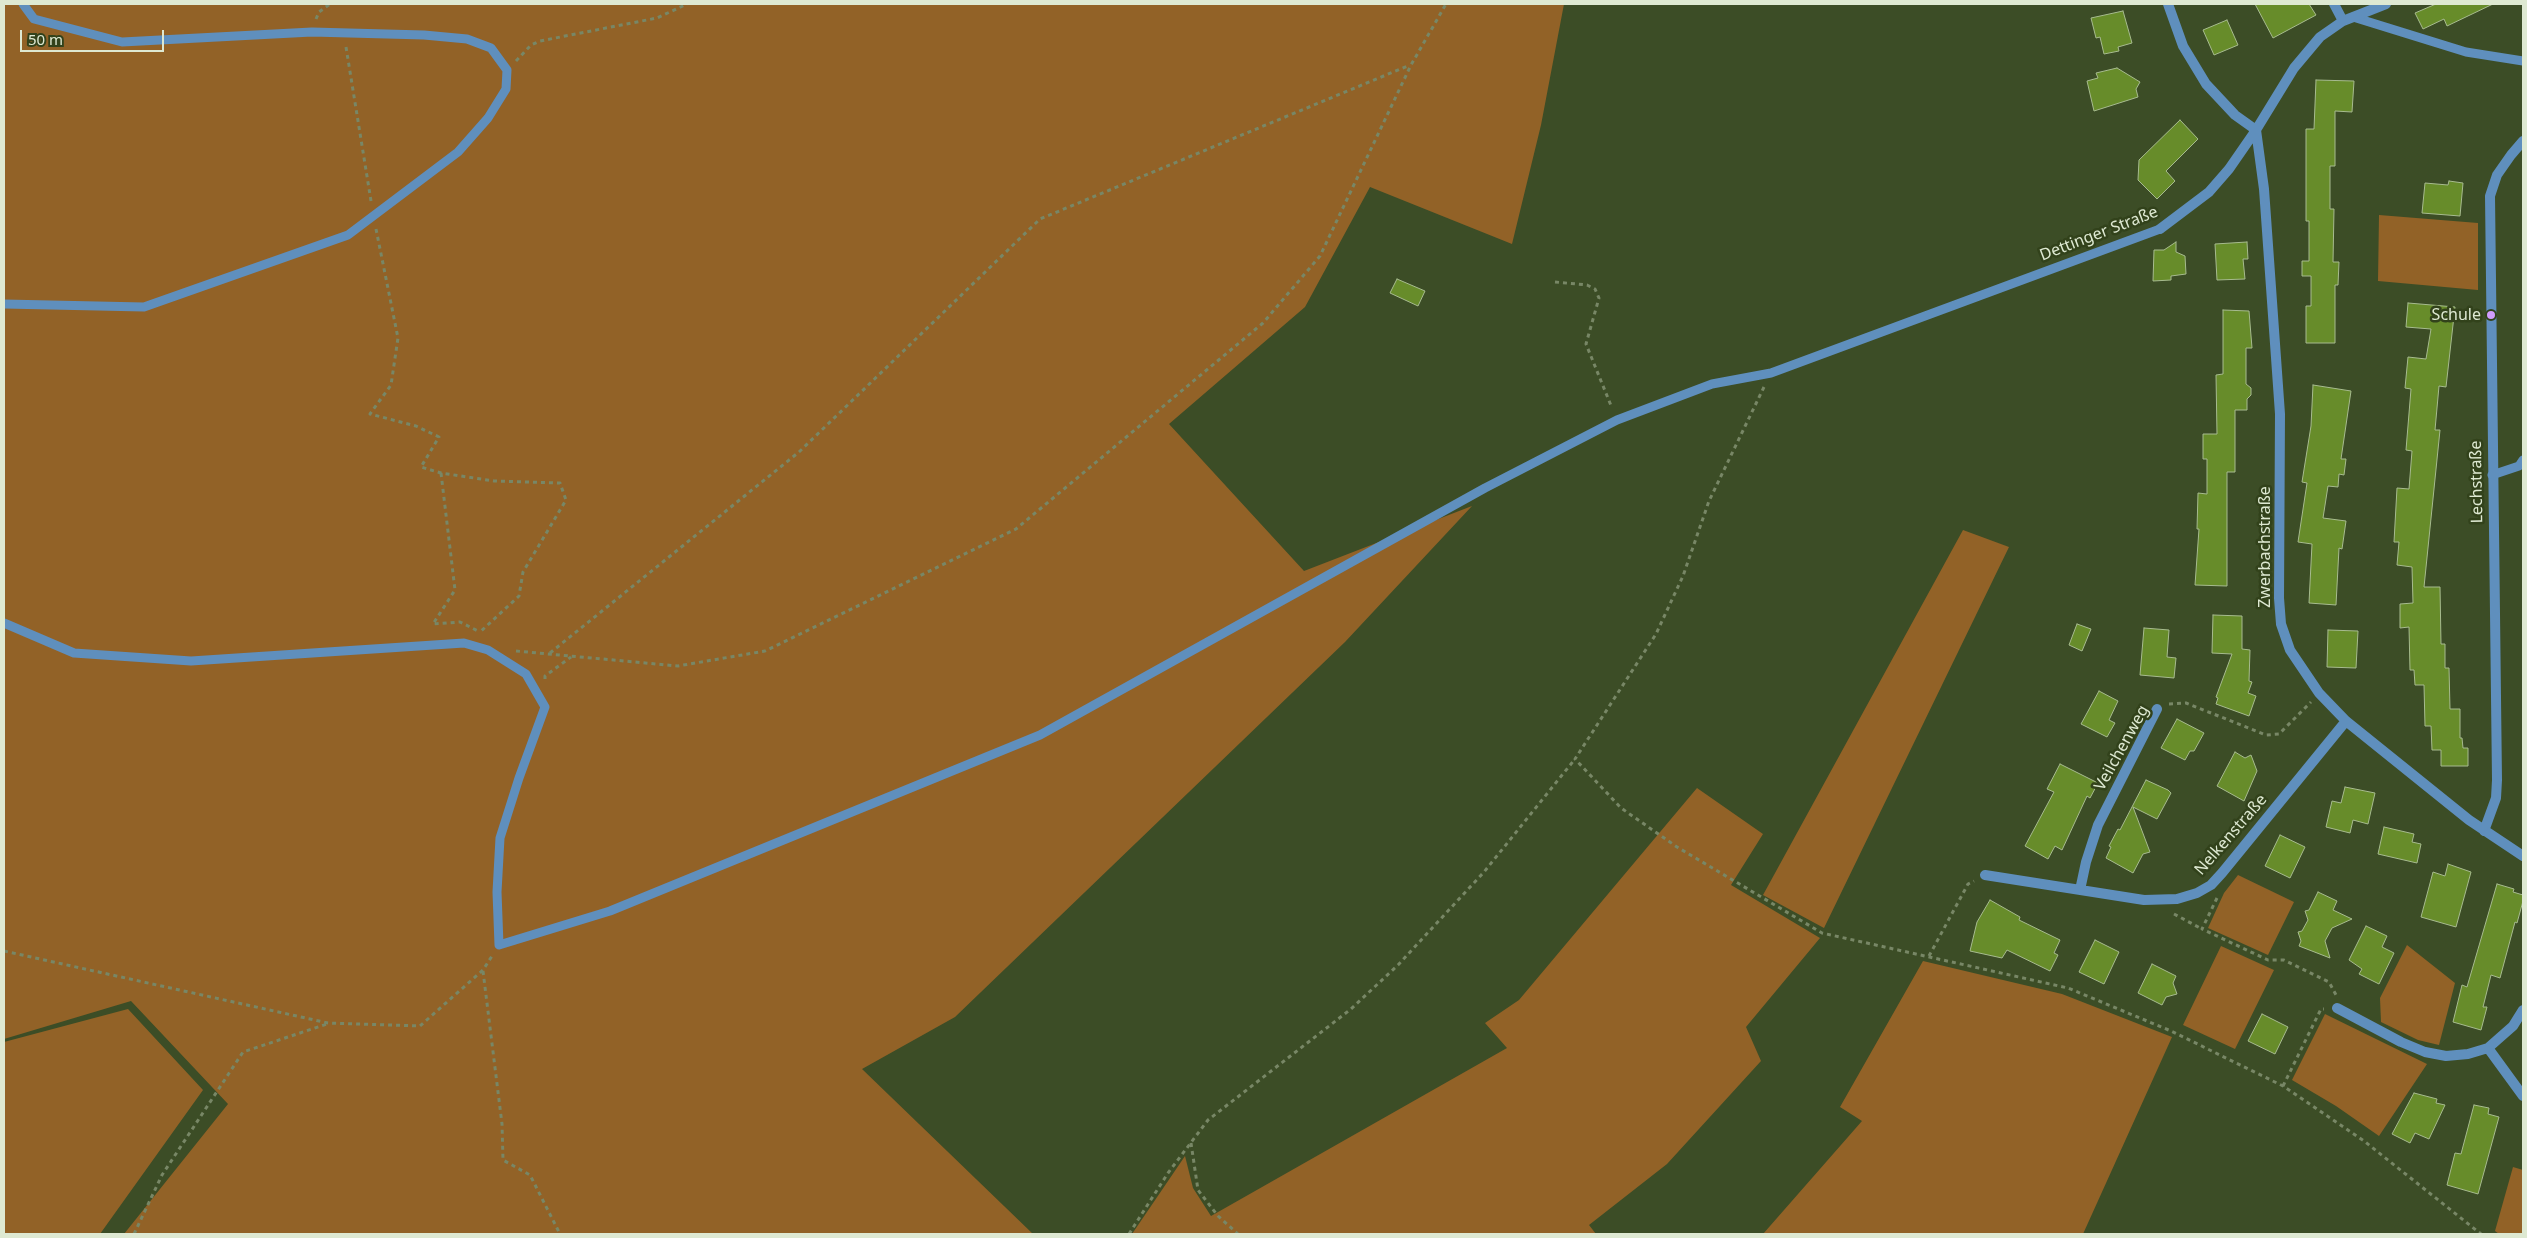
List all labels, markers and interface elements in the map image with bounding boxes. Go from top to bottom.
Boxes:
scale bar [22,20,166,52]
text: 50 m [28,29,63,49]
street label: Dettinger Straße [2037,203,2161,265]
place label: Schule [2432,305,2481,325]
marker: Schule [2485,309,2497,321]
street label: Lechstraße [2467,440,2487,524]
street label: Zwerbachstraße [2255,486,2275,608]
street label: Veilchenweg [2091,702,2153,794]
street label: Nelkenstraße [2191,791,2271,879]

